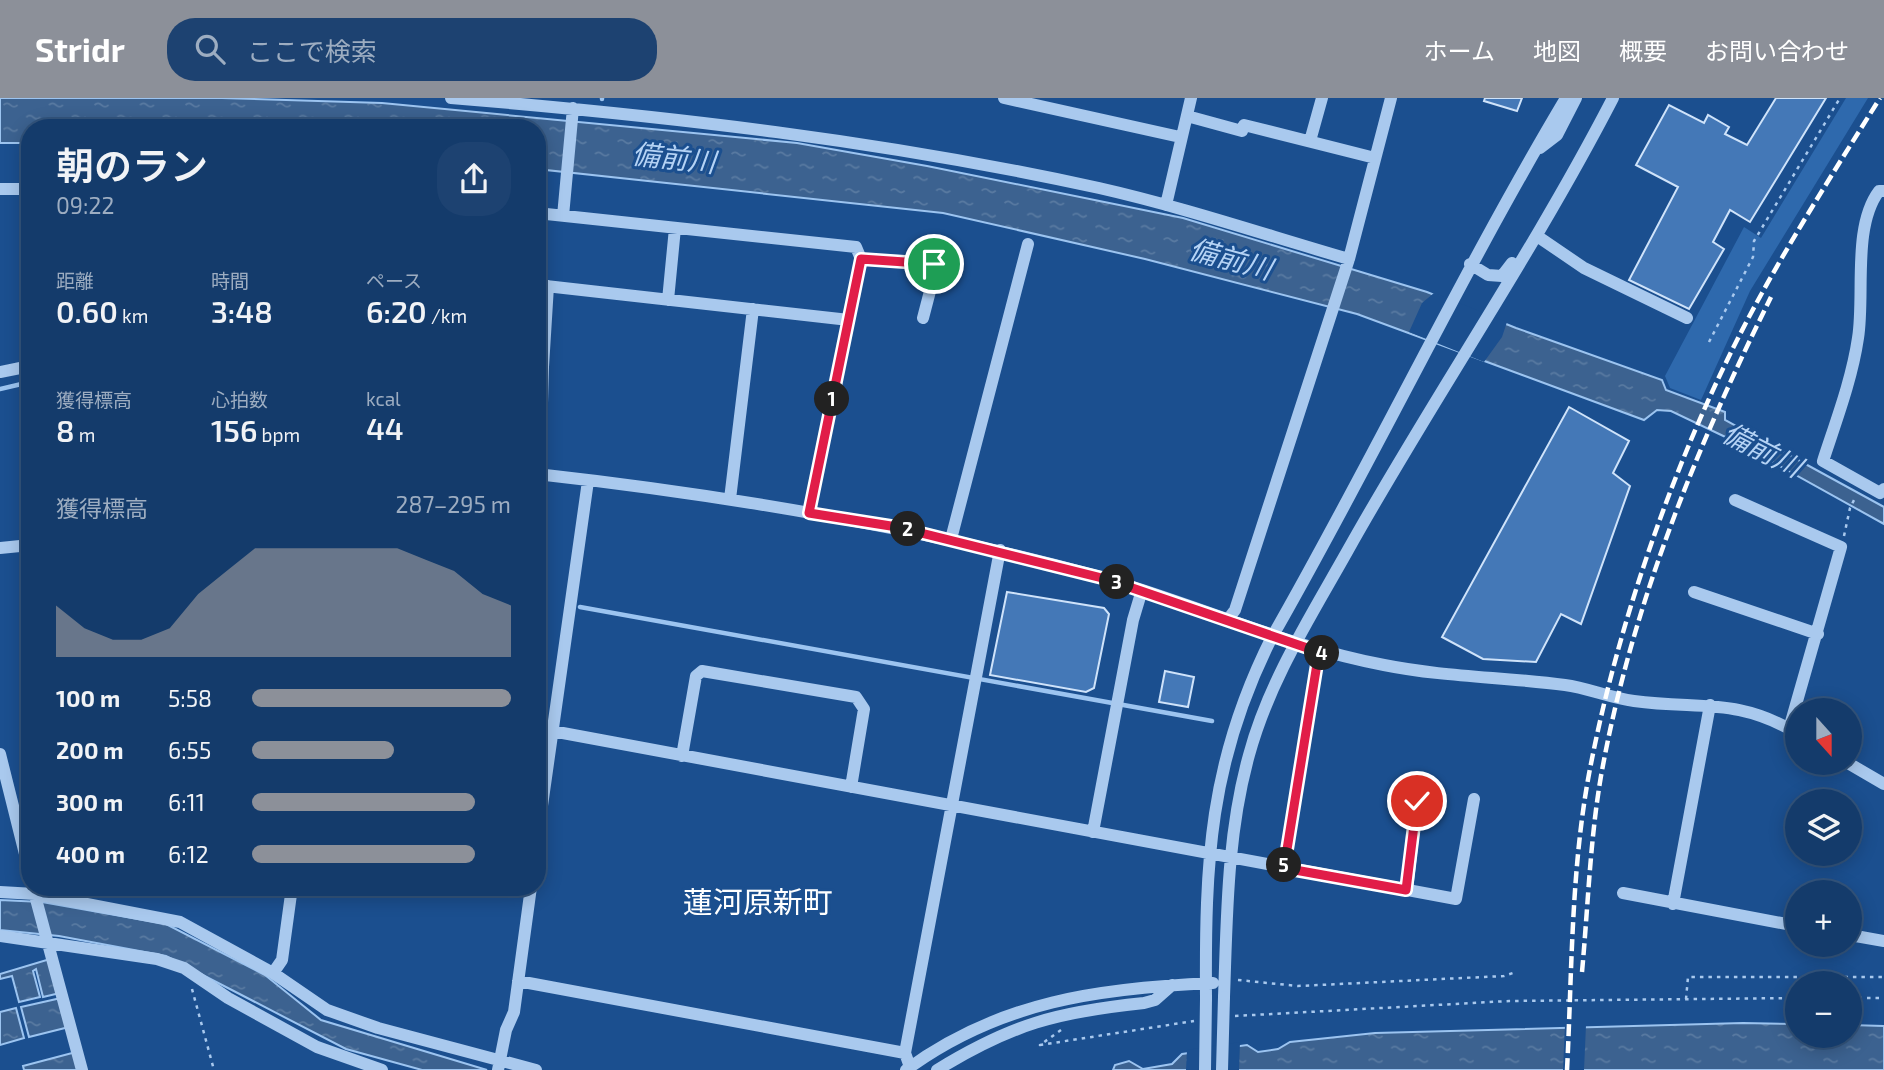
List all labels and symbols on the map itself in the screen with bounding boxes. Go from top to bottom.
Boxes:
water label: 備前川 [630,136,721,179]
water label: 備前川 [1186,231,1279,286]
pin [904,234,964,294]
pin: 1 [814,382,850,416]
water label: 備前川 [1718,415,1811,485]
pin: 2 [890,512,926,546]
pin: 3 [1100,564,1134,600]
pin: 4 [1304,636,1340,670]
north arrow [1785,698,1862,775]
pin [1387,771,1447,831]
pin: 5 [1266,848,1302,882]
district label: 蓮河原新町 [683,883,833,919]

